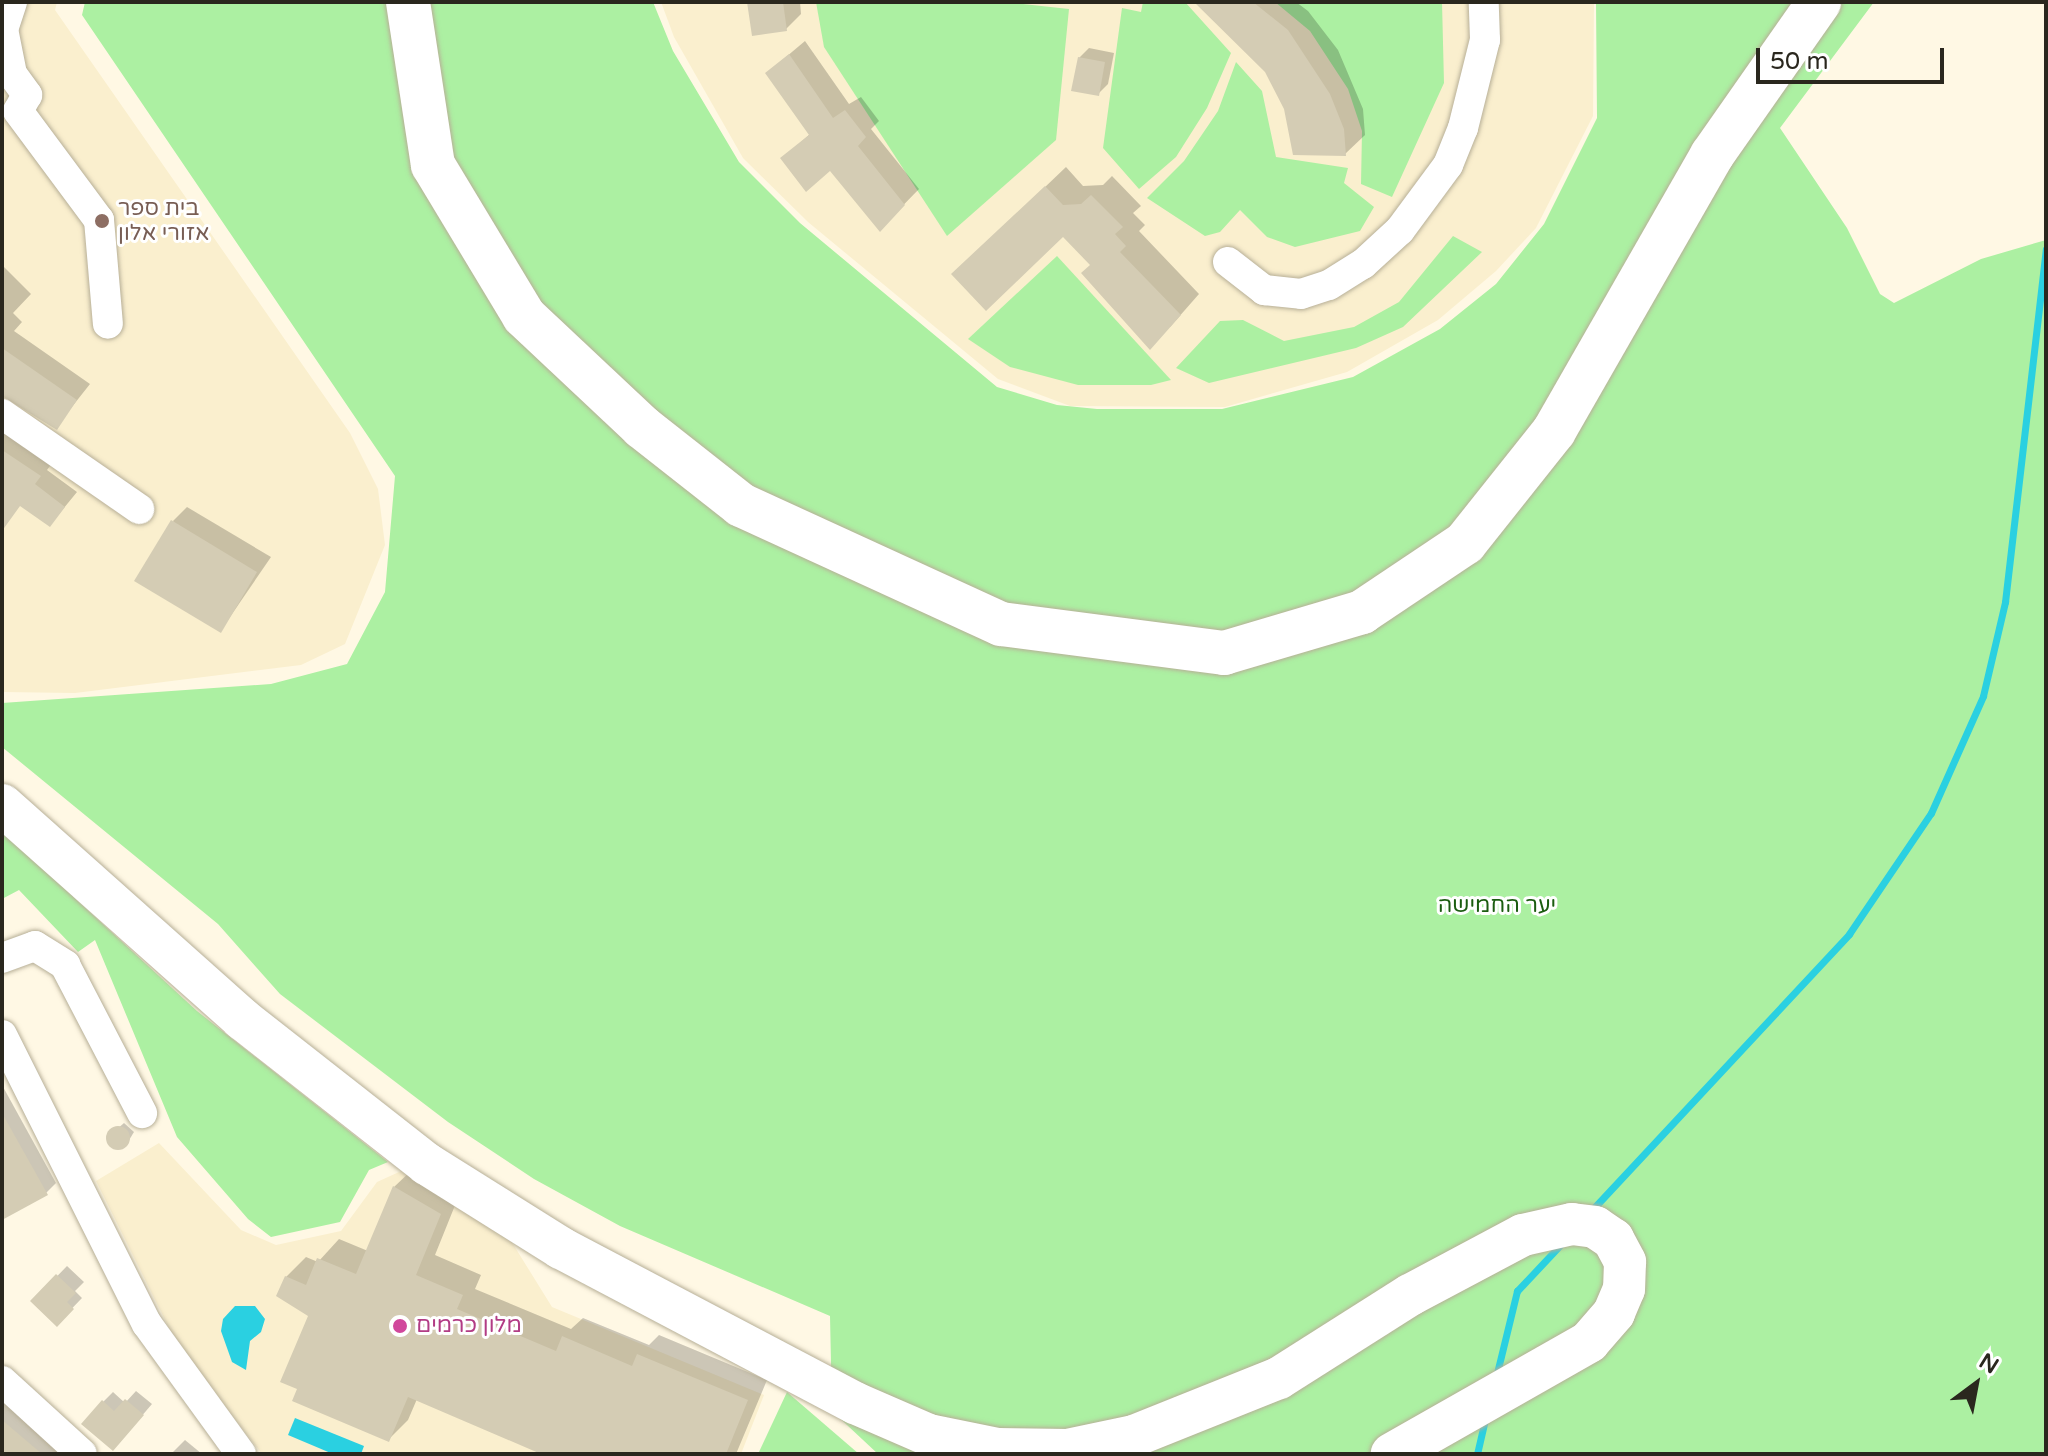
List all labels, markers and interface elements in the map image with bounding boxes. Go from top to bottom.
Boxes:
scale bar [1760,32,1948,82]
text: 50 m [1770,47,1828,76]
place label: בית ספר אזורי אלון [118,195,209,246]
marker: בית ספר אזורי אלון [93,212,111,230]
park label: יער החמישה [1438,893,1556,919]
place label: מלון כרמים [416,1313,522,1339]
marker: מלון כרמים [391,1317,409,1335]
north arrow [1936,1344,2016,1424]
text: N [1974,1348,2003,1379]

